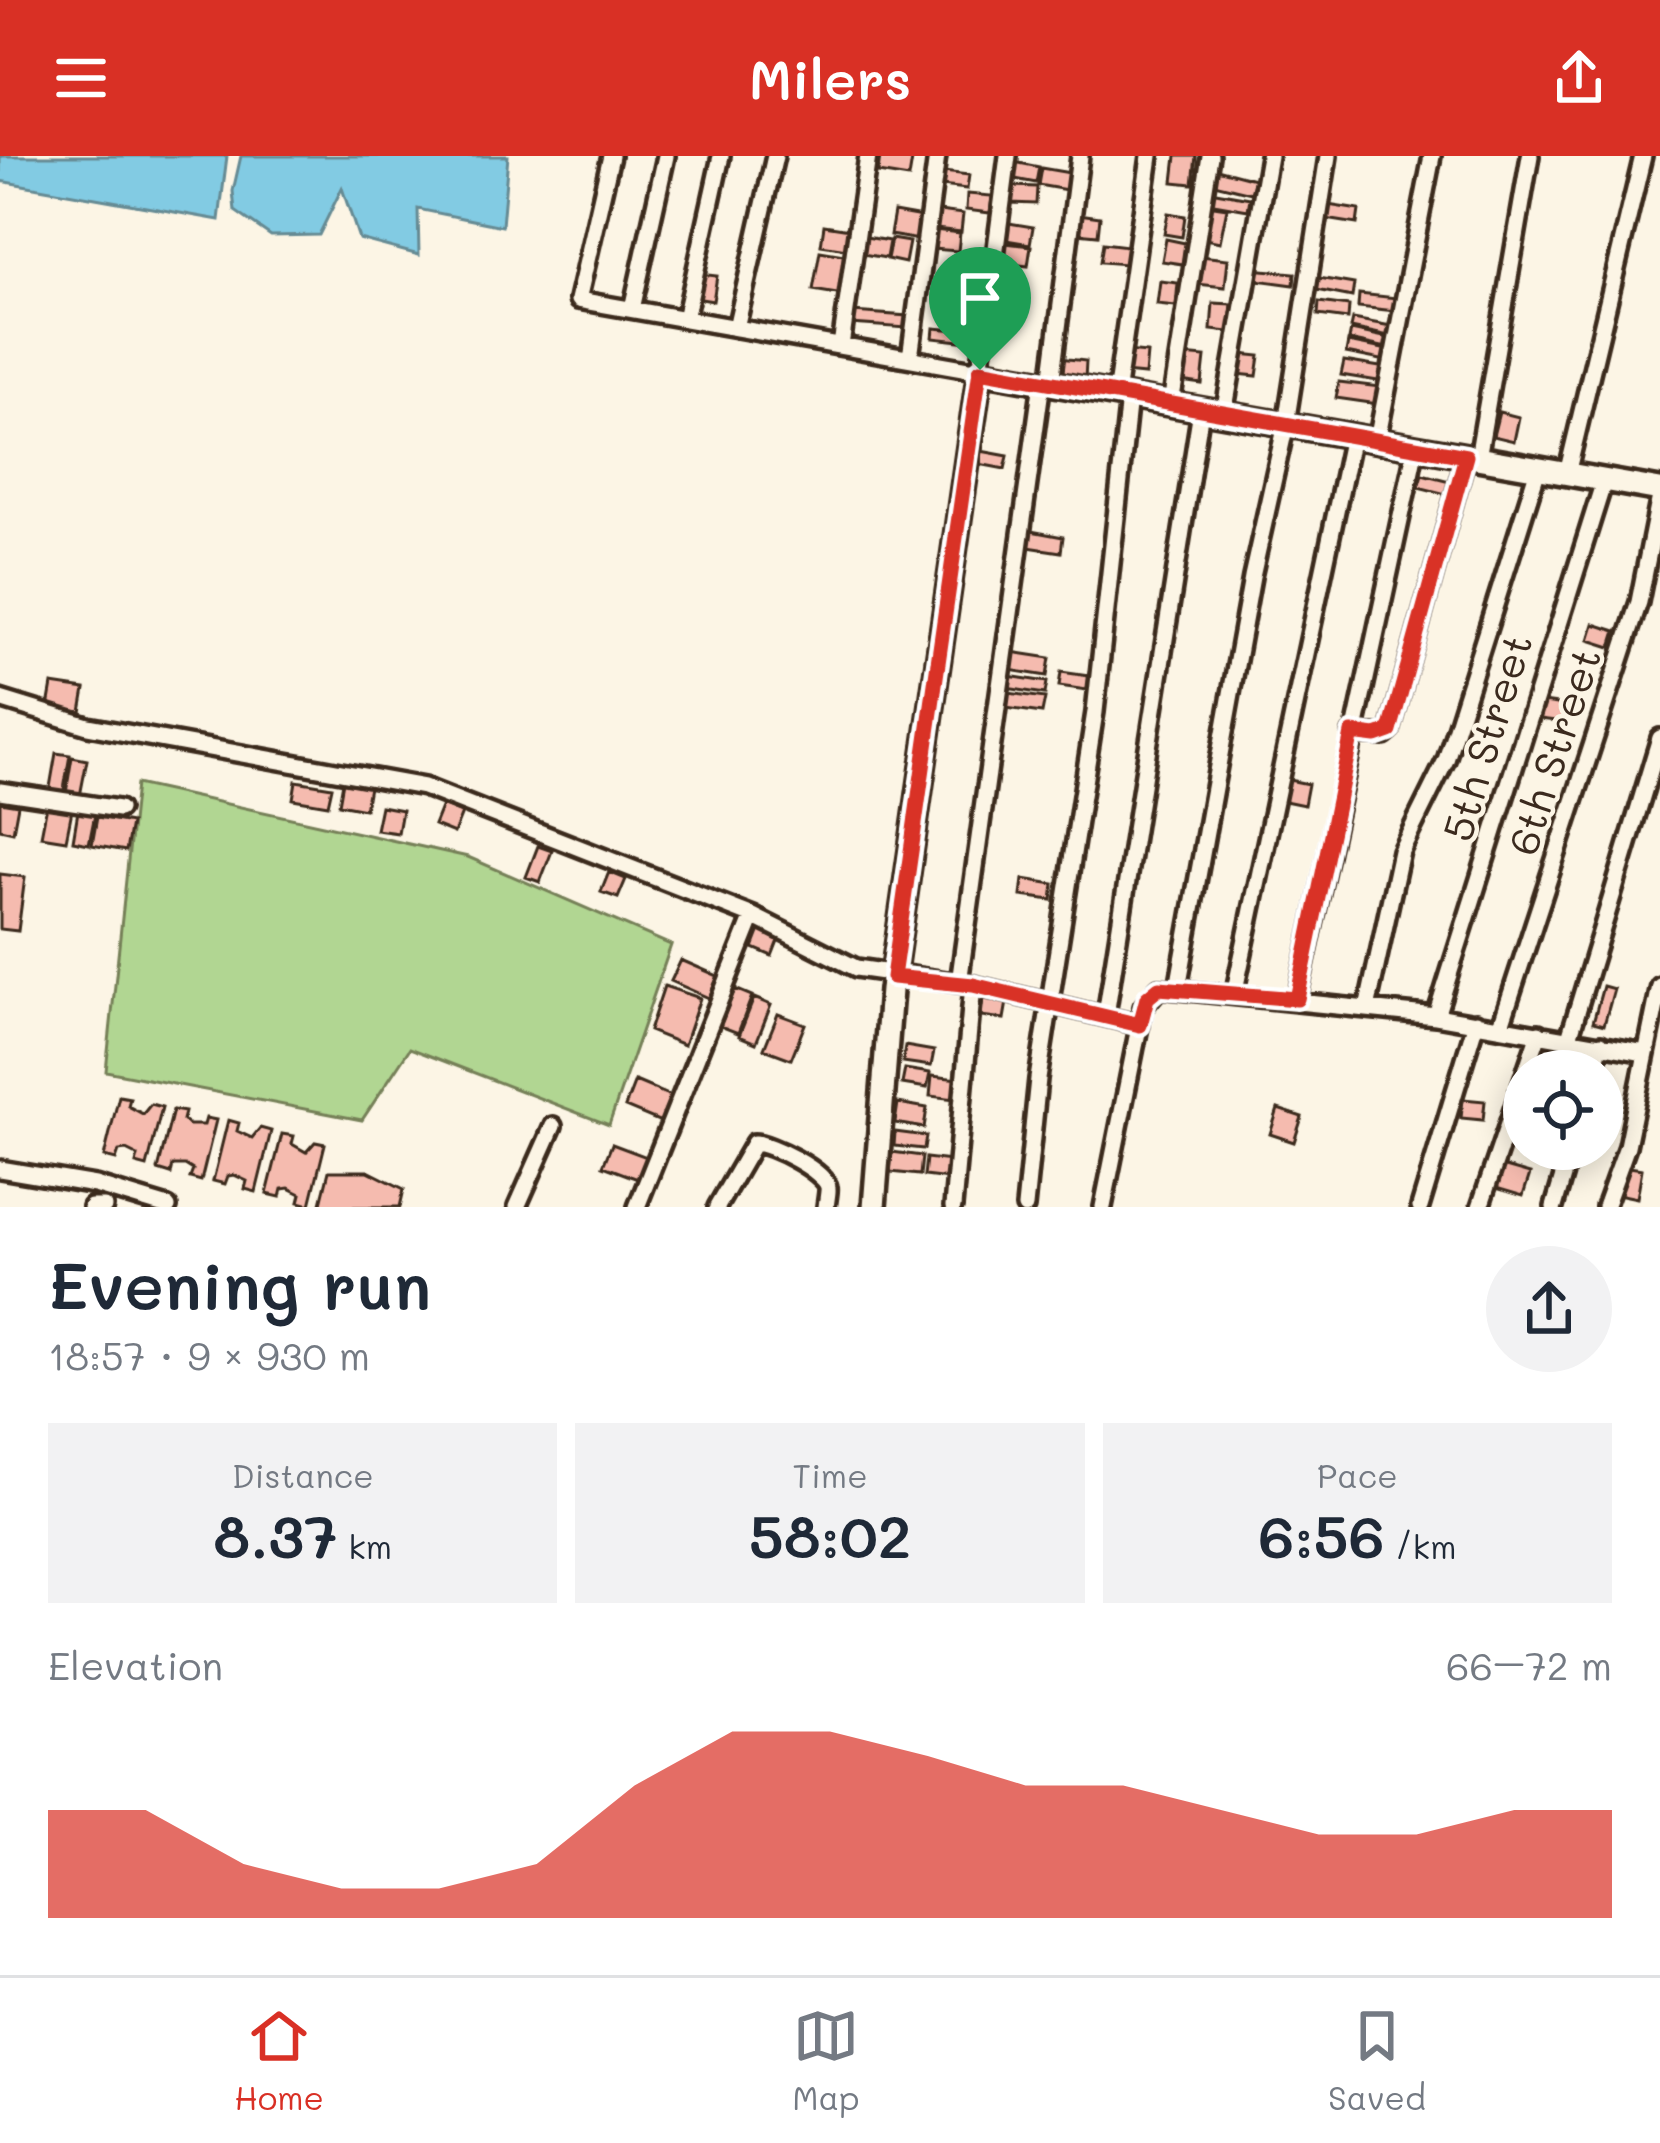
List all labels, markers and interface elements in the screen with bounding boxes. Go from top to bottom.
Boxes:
text: Milers [749,43,911,114]
icon: menu [48,45,114,111]
icon: share [1546,45,1612,111]
pin [929,247,1031,370]
icon: arrive [947,265,1013,331]
street label: 5th Street [1428,627,1544,847]
street label: 6th Street [1494,640,1612,862]
map controls [1503,1050,1623,1170]
button: locate [1503,1050,1623,1170]
text: Evening run [48,1241,431,1327]
button: share [1486,1246,1612,1372]
text: 18:57 · 9 × 930 m [48,1329,370,1380]
text: Distance [232,1453,374,1496]
text: Time [792,1453,868,1496]
text: Pace [1317,1453,1398,1496]
text: 8.37 [213,1496,338,1574]
text: 58:02 [749,1496,911,1574]
text: 6:56 [1258,1496,1385,1574]
text: km [338,1524,392,1567]
text: /km [1385,1524,1456,1567]
text: Elevation [48,1639,223,1690]
text: 66–72 m [1446,1639,1612,1690]
tab: Home [234,2003,324,2118]
tab: Map [792,2003,860,2118]
tab: Saved [1328,2003,1426,2118]

